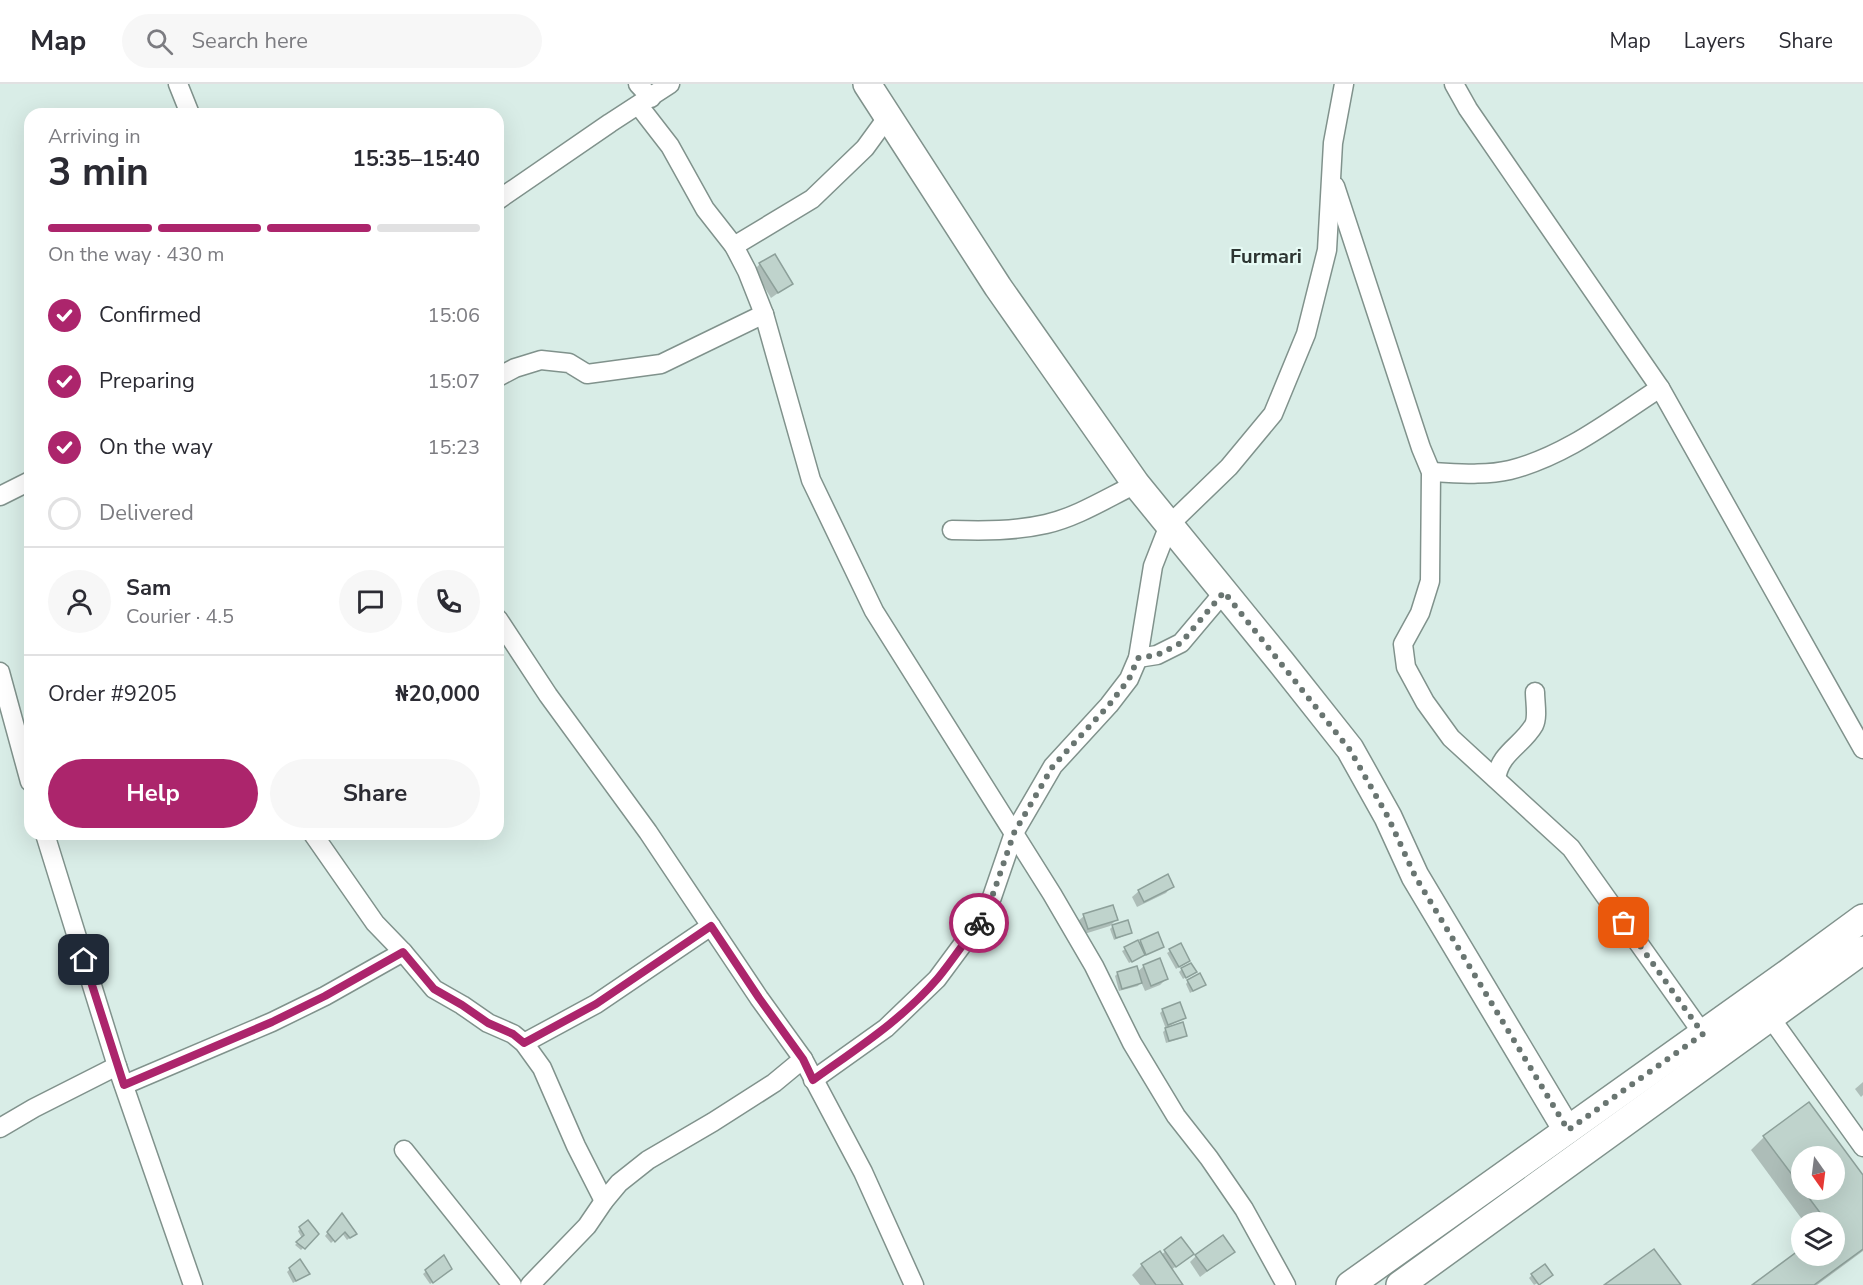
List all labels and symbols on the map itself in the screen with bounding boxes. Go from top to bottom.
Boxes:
district label: Furmari [1230,243,1302,270]
courier [949,893,1009,953]
pin [1598,897,1649,948]
pin [58,934,109,985]
north arrow [1791,1146,1845,1200]

